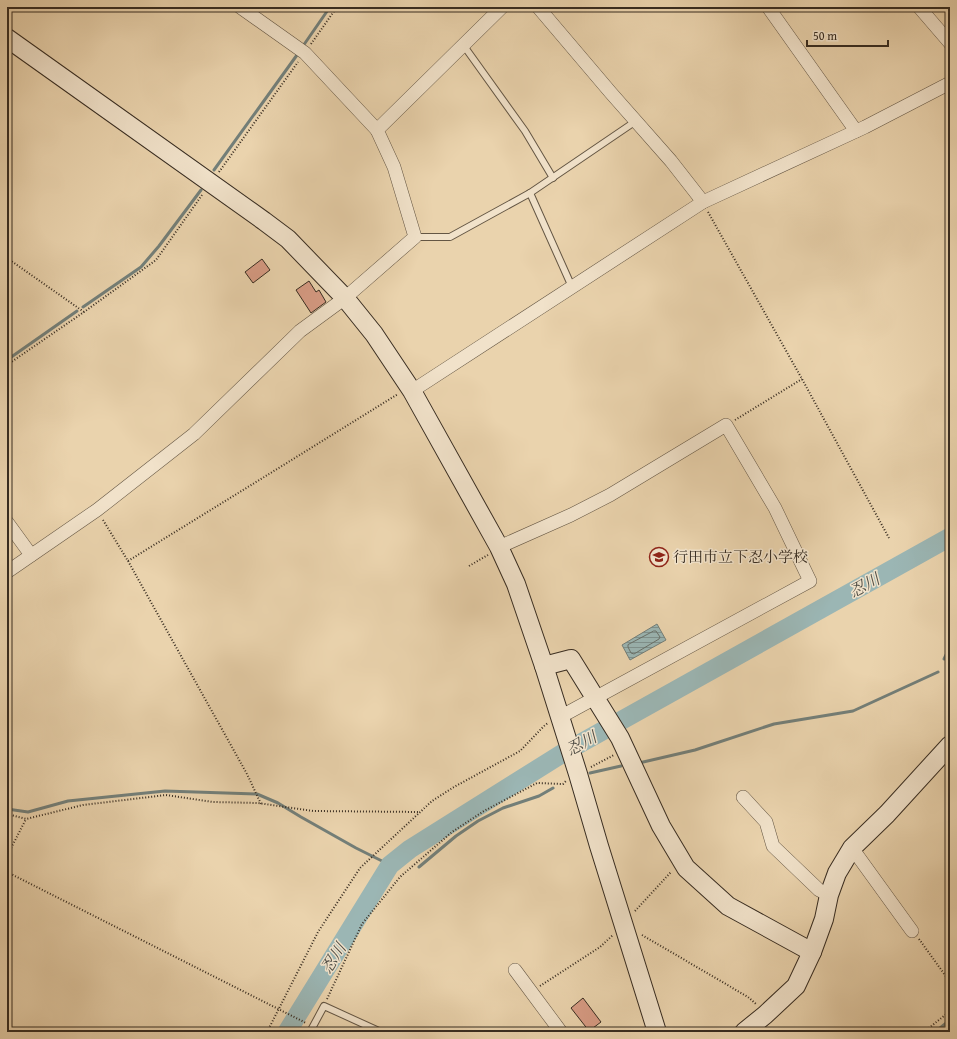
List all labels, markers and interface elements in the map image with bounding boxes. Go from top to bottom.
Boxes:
scale bar [807,22,888,48]
text: 50 m [813,27,837,44]
school or university icon: 行田市立下忍小学校 [648,546,670,568]
place label: 行田市立下忍小学校 [673,546,808,567]
water label: 忍川 [844,566,886,603]
water label: 忍川 [561,724,603,761]
water label: 忍川 [314,936,353,978]

